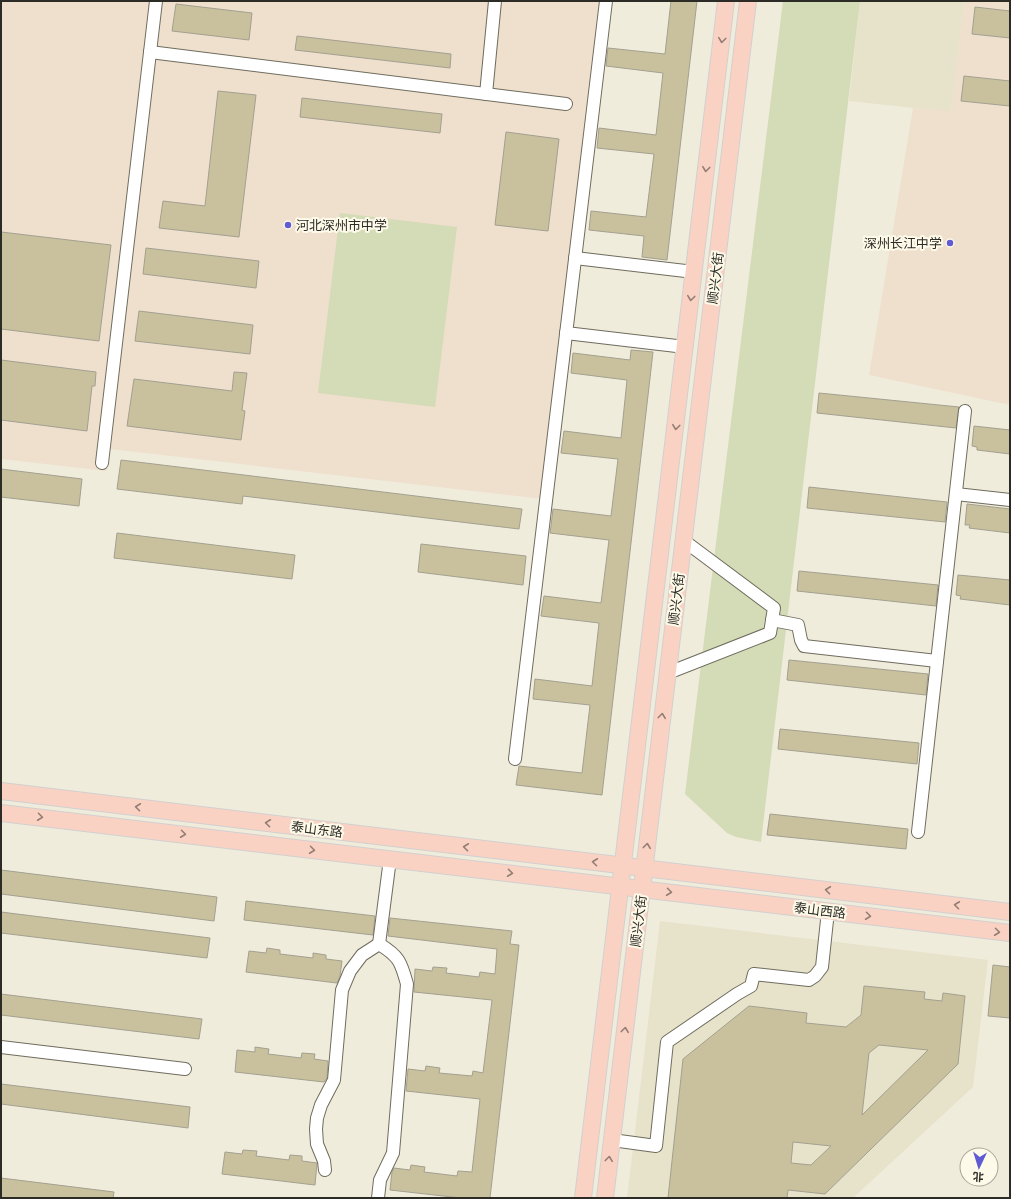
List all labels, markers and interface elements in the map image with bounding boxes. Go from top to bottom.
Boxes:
one-way arrow [718,37,727,43]
one-way arrow [702,166,711,172]
place label: 河北深州市中学 [296,218,387,233]
marker: 河北深州市中学 [283,220,293,230]
place label: 深州长江中学 [864,236,942,251]
marker: 深州长江中学 [945,238,955,248]
street label: 顺兴大街 [705,251,726,305]
one-way arrow [687,295,696,301]
one-way arrow [671,424,680,430]
street label: 顺兴大街 [666,572,687,626]
one-way arrow [657,713,666,719]
one-way arrow [135,803,142,812]
one-way arrow [37,812,43,821]
one-way arrow [264,819,271,828]
street label: 泰山东路 [290,819,344,840]
one-way arrow [180,829,186,838]
one-way arrow [463,842,469,851]
one-way arrow [642,842,651,849]
one-way arrow [309,845,315,854]
one-way arrow [592,858,598,867]
one-way arrow [507,869,513,878]
one-way arrow [825,886,831,895]
one-way arrow [666,888,672,897]
street label: 顺兴大街 [628,894,649,948]
street label: 泰山西路 [793,900,847,921]
one-way arrow [954,901,960,910]
one-way arrow [865,911,871,920]
one-way arrow [994,927,1000,936]
one-way arrow [620,1027,629,1033]
north arrow [959,1147,999,1187]
one-way arrow [605,1156,614,1162]
text: 北 [972,1171,984,1183]

